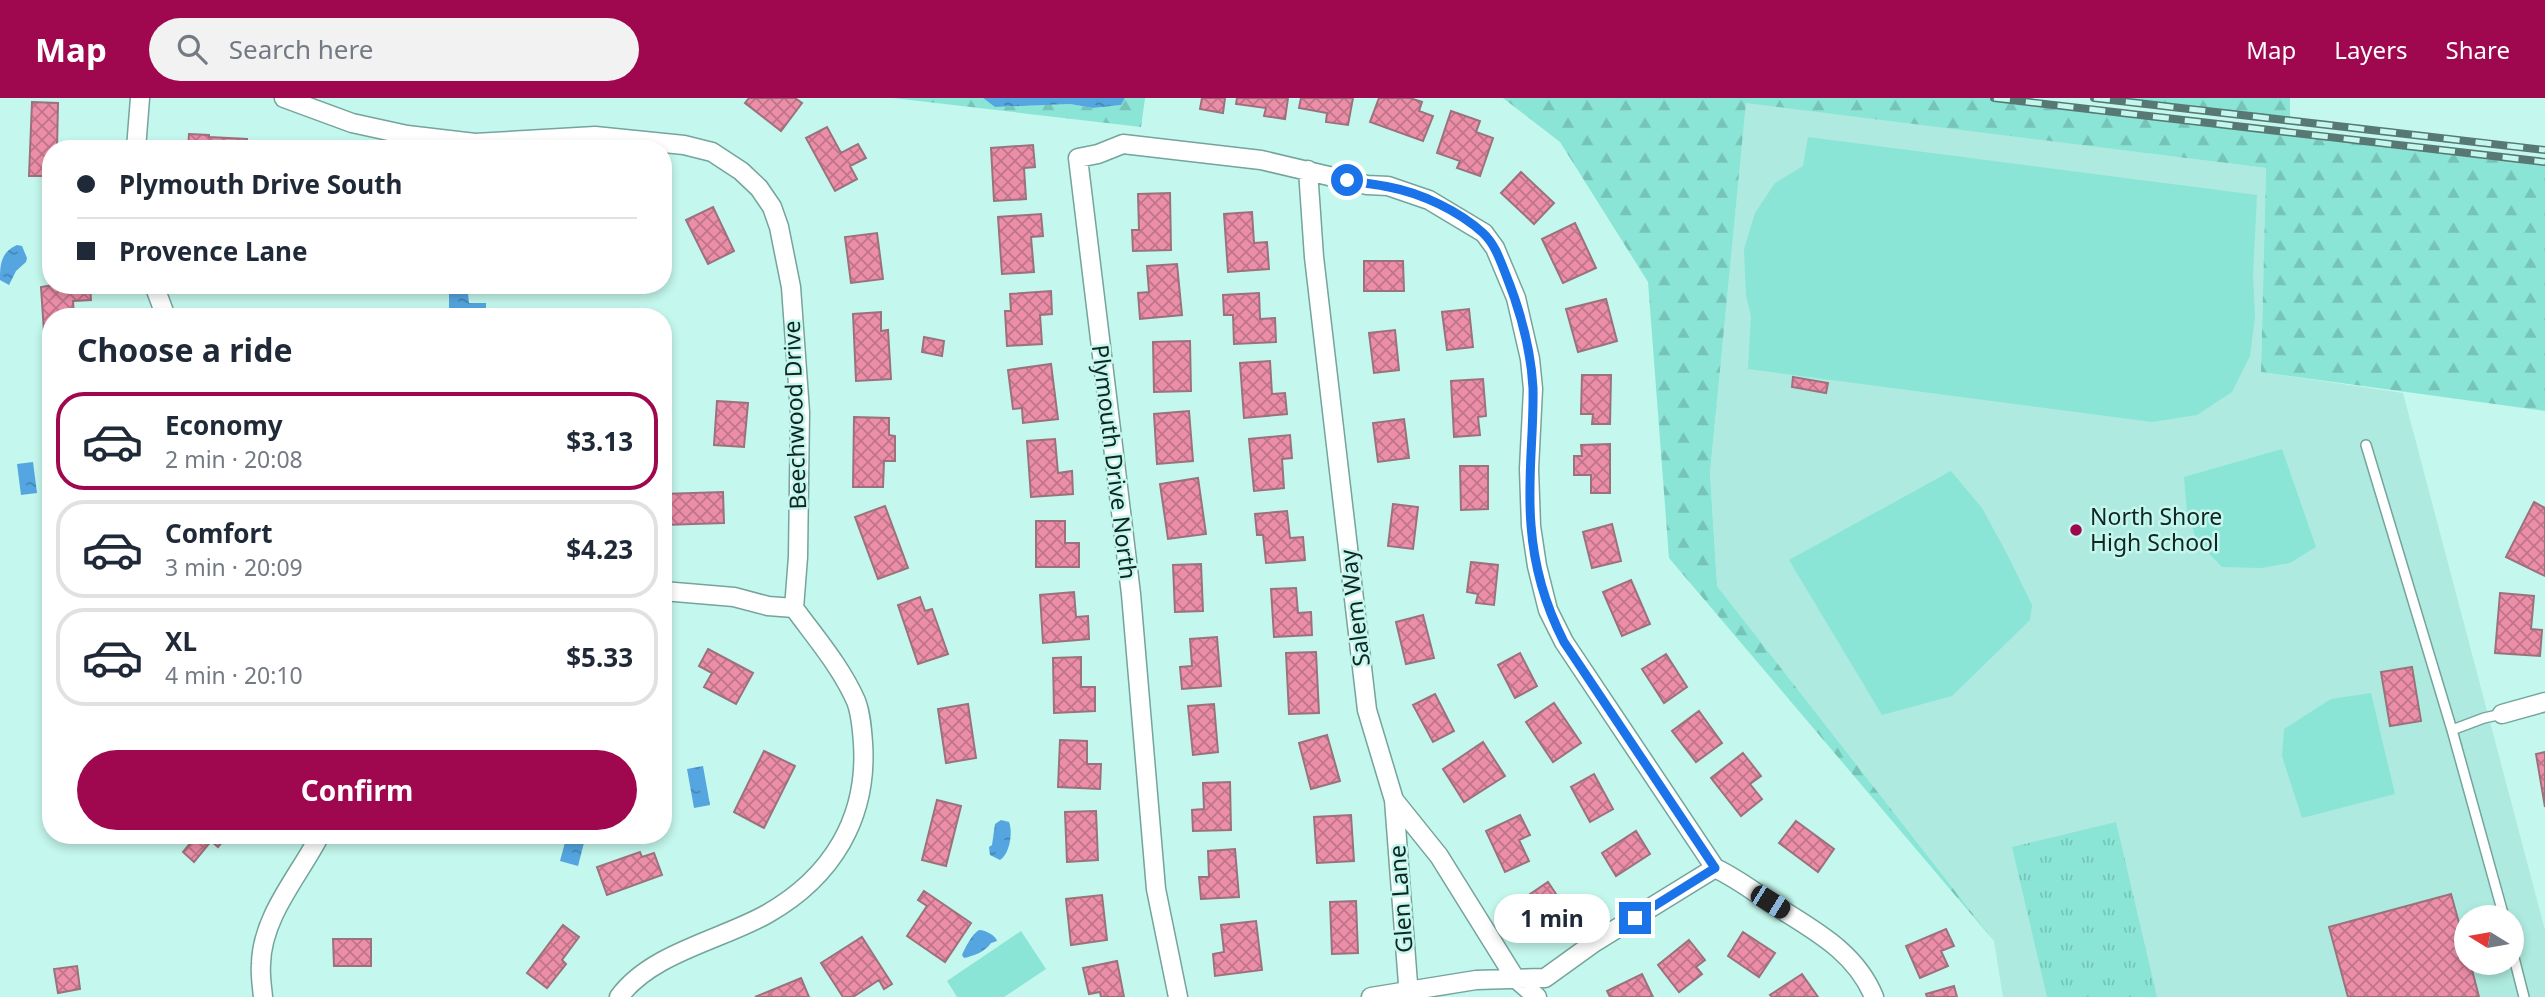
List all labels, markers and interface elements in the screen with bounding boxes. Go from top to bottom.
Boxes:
search box [149,18,639,81]
text: Map [35,27,107,72]
icon: search [173,30,211,68]
text: Search here [229,31,373,67]
text: Map [2246,33,2296,66]
text: Layers [2334,33,2408,66]
text: Share [2446,33,2510,66]
route start [1331,164,1363,196]
text: Plymouth Drive South [119,166,402,202]
text: Provence Lane [119,233,307,269]
street label: Beechwood Drive [775,320,813,510]
text: Choose a ride [77,328,293,371]
street label: Plymouth Drive North [1085,343,1145,581]
text: Economy [165,407,283,443]
icon: car [81,410,144,473]
text: $3.13 [566,423,633,459]
text: 2 min · 20:08 [165,443,303,475]
place label: North Shore High School [2090,500,2222,558]
text: Comfort [165,515,273,551]
icon: car [81,518,144,581]
marker: North Shore High School [2068,522,2084,538]
text: $4.23 [566,531,633,567]
street label: Salem Way [1331,548,1377,668]
text: 3 min · 20:09 [165,551,303,583]
text: XL [165,623,197,659]
icon: car [81,626,144,689]
text: $5.33 [566,639,633,675]
text: 4 min · 20:10 [165,659,303,691]
button: Confirm [77,750,637,830]
street label: Glen Lane [1380,844,1420,954]
car [1747,882,1794,922]
callout: 1 min [1495,894,1610,942]
text: 1 min [1520,902,1584,934]
route end [1619,902,1651,934]
north arrow [2454,905,2524,975]
map controls [2454,905,2524,975]

